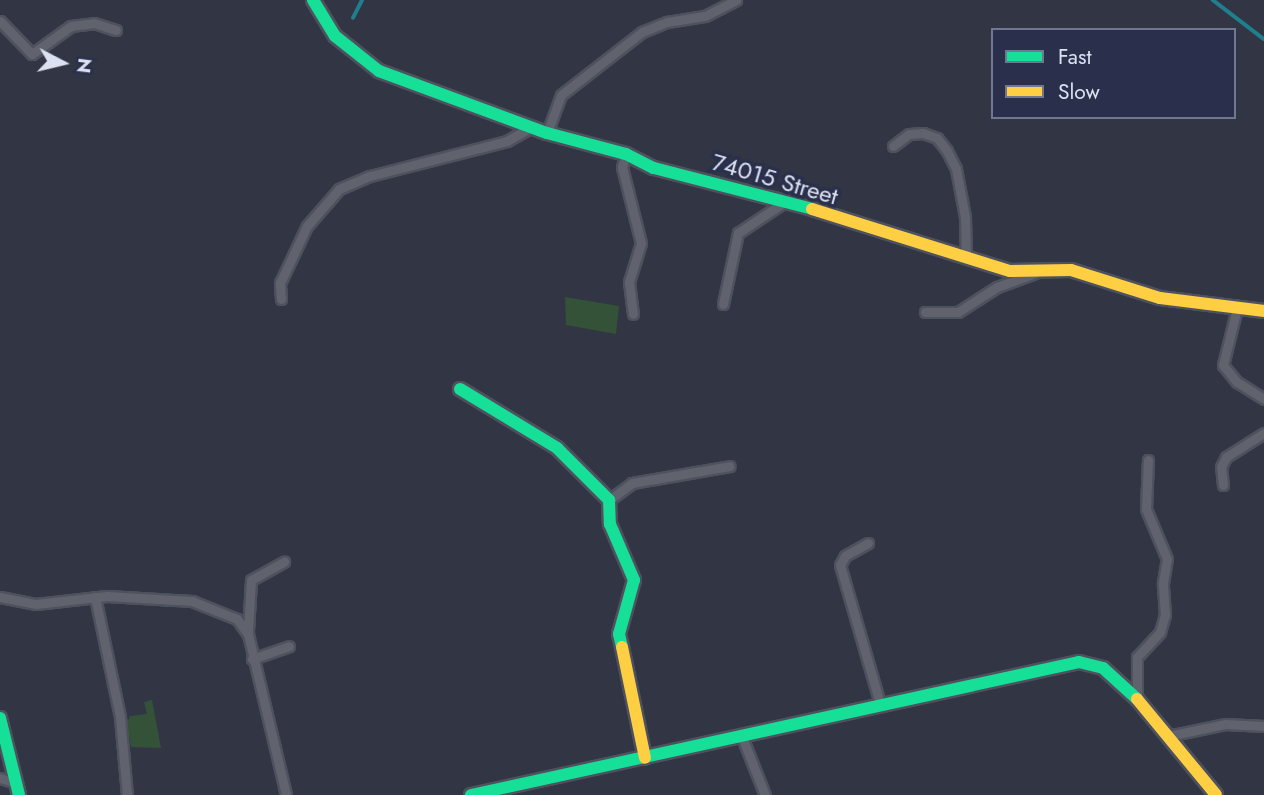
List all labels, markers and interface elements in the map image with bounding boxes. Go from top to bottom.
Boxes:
north arrow [28,28,98,98]
legend [991,28,1236,119]
text: Fast [1058,42,1091,72]
text: N [70,56,99,75]
text: Slow [1058,77,1100,107]
street label: 74015 Street [709,147,841,211]

